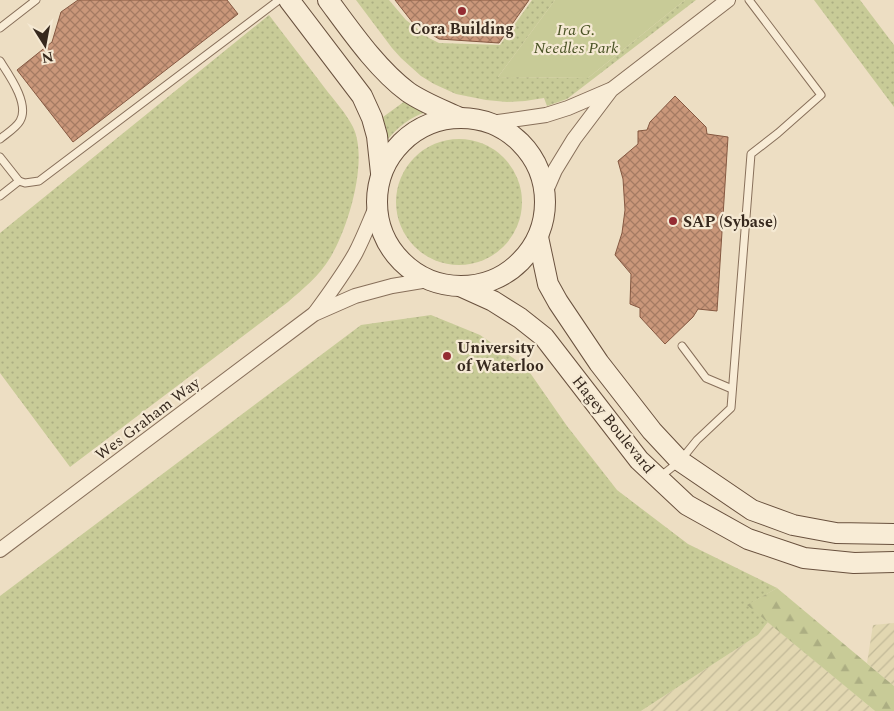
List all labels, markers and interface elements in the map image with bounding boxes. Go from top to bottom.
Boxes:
marker: Cora Building [456,5,468,17]
place label: Cora Building [410,17,514,41]
park label: Ira G. Needles Park [533,18,619,60]
north arrow [20,20,70,70]
text: N [40,46,55,69]
place label: SAP (Sybase) [683,210,777,234]
marker: SAP (Sybase) [667,215,679,227]
place label: University of Waterloo [457,336,544,378]
marker: University of Waterloo [441,350,453,362]
street label: Wes Graham Way [90,370,206,466]
street label: Hagey Boulevard [566,370,660,479]

